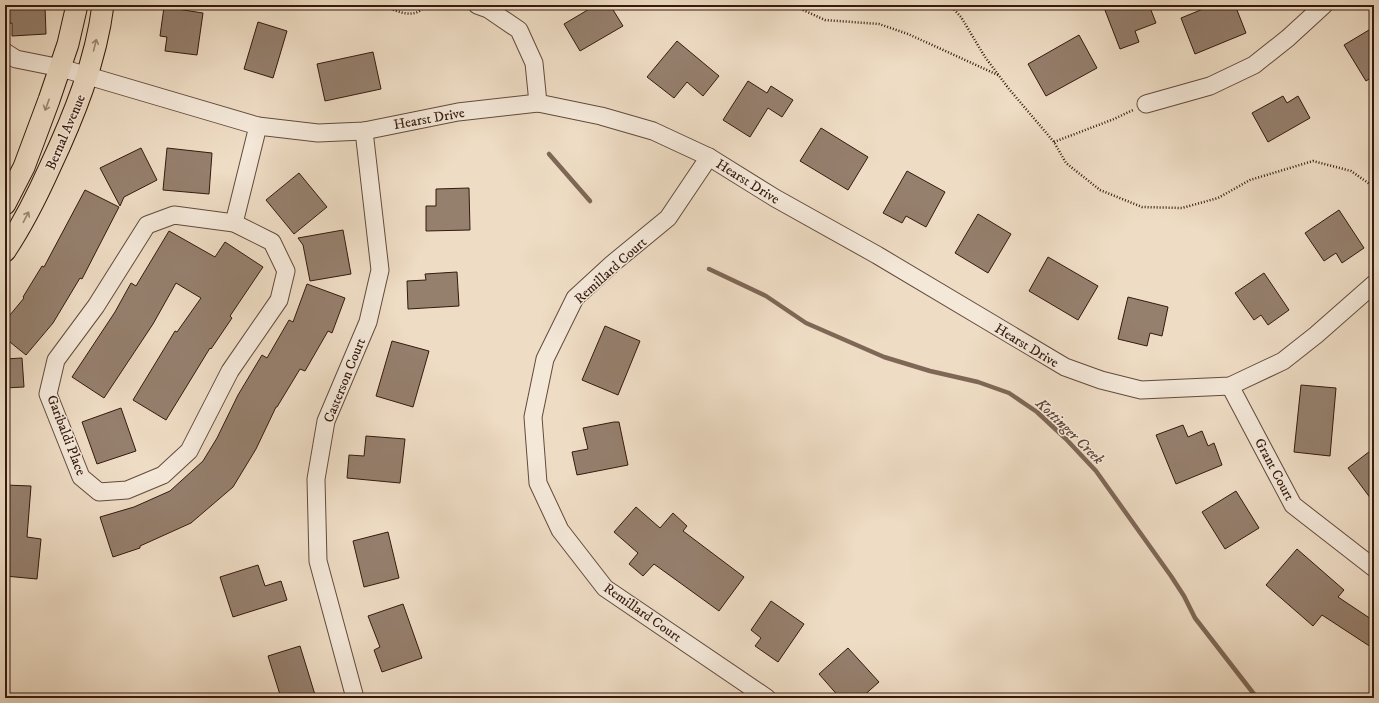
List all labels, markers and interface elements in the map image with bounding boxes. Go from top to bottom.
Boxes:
one-way arrow [91,39,99,52]
street label: Bernal Avenue [42,92,90,173]
one-way arrow [43,98,51,110]
street label: Hearst Drive [392,104,466,134]
street label: Hearst Drive [712,155,783,209]
one-way arrow [22,212,30,224]
street label: Remillard Court [571,233,651,308]
street label: Hearst Drive [991,320,1062,372]
street label: Casterson Court [320,335,370,425]
street label: Garibaldi Place [42,392,90,478]
water label: Kottinger Creek [1031,393,1108,469]
street label: Grant Court [1250,435,1298,504]
street label: Remillard Court [600,579,685,647]

